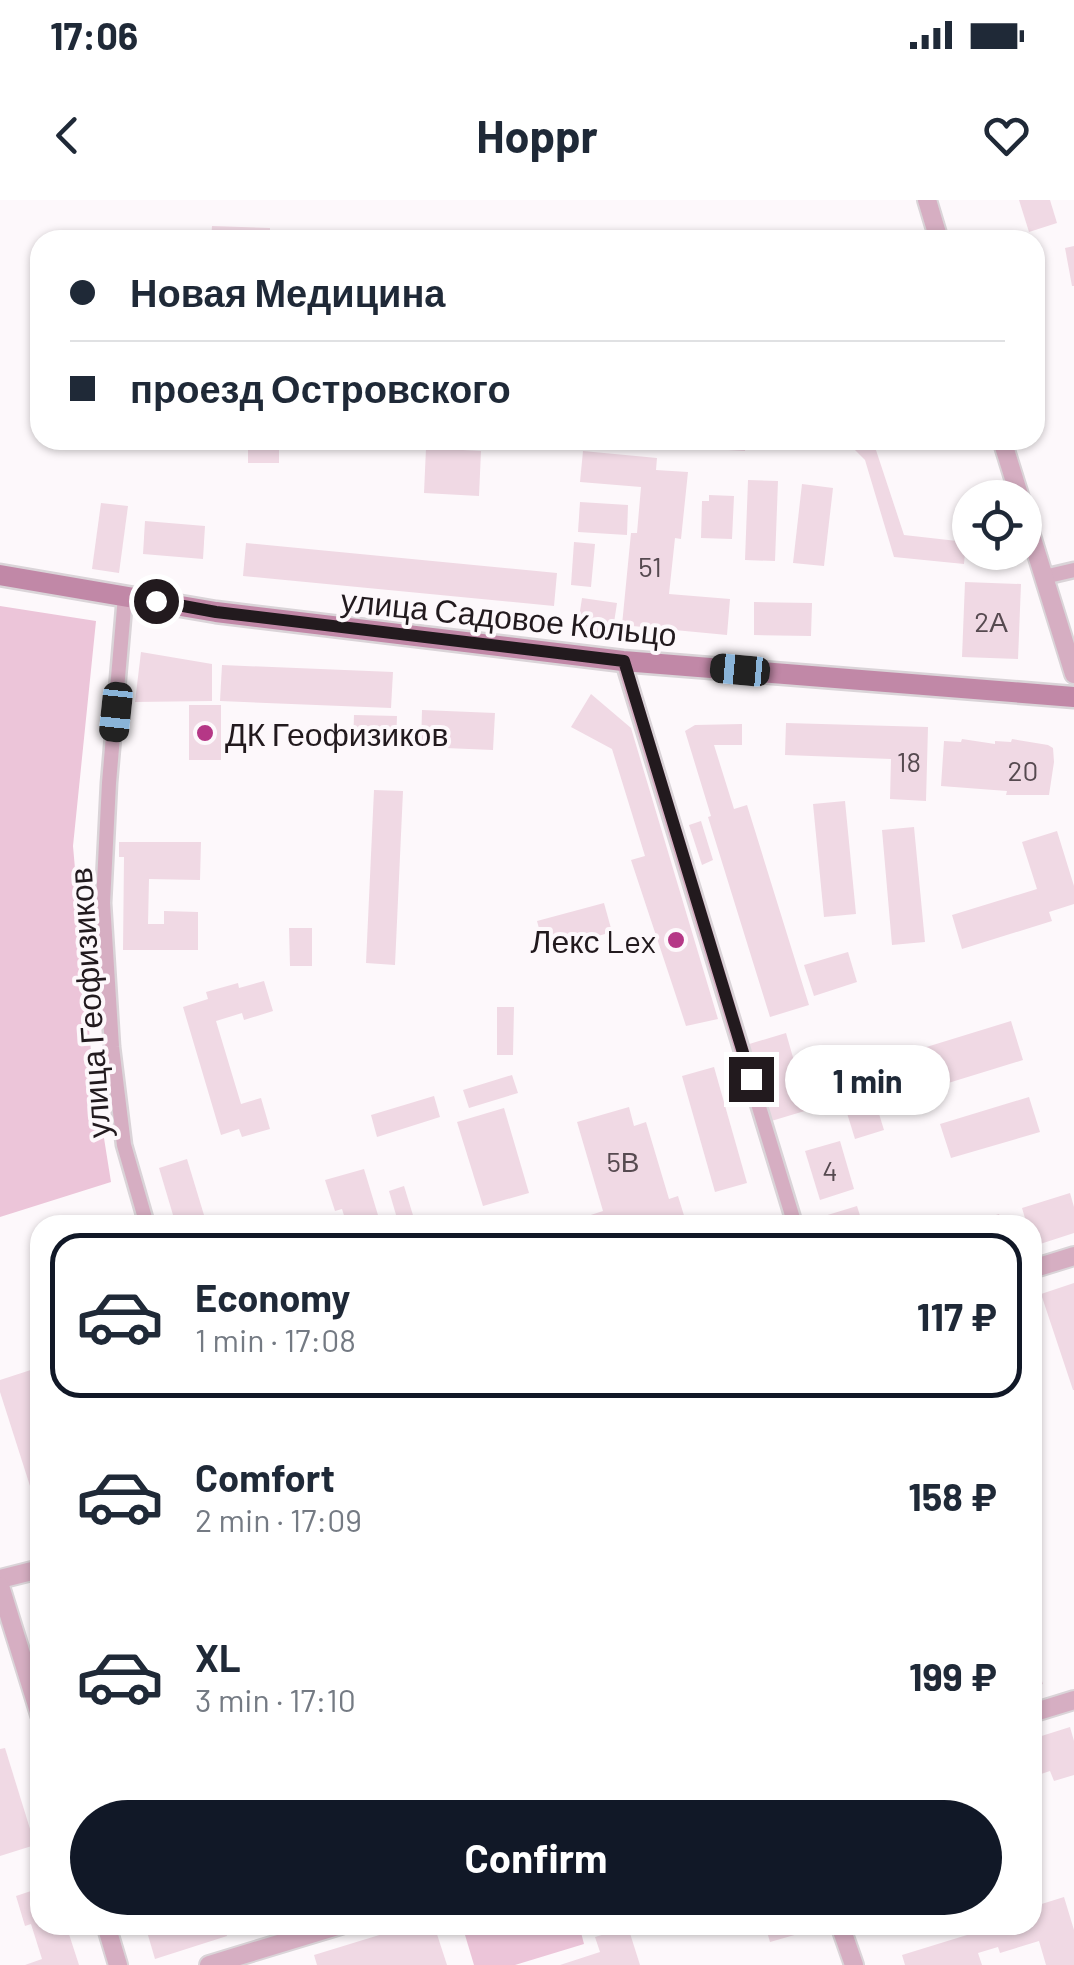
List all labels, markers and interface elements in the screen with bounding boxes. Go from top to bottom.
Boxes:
text: 17:06 [50,12,138,58]
icon: back [40,108,95,163]
text: Hoppr [476,108,598,162]
icon: heart [979,108,1034,163]
text: Новая Медицина [130,269,446,315]
text: проезд Островского [130,365,511,411]
map controls [952,480,1042,570]
button: locate [952,480,1042,570]
house number: 51 [638,549,662,583]
route start [134,579,179,624]
street label: улица Садовое Кольцо [339,579,679,654]
house number: 2А [974,604,1008,638]
car [709,652,771,688]
car [98,681,134,743]
place label: ДК Геофизиков [225,714,448,753]
marker: ДК Геофизиков [194,722,216,744]
house number: 18 [897,744,921,778]
house number: 20 [1008,753,1038,787]
street label: улица Геофизиков [60,866,117,1140]
place label: Лекс Lex [530,921,656,959]
marker: Лекс Lex [665,929,687,951]
callout: 1 min [786,1044,951,1114]
route end [729,1057,774,1102]
text: 1 min [832,1061,903,1099]
house number: 5В [606,1144,640,1178]
house number: 4 [822,1153,838,1187]
icon: car [75,1271,165,1361]
text: Economy [195,1274,350,1320]
text: 117 ₽ [917,1293,997,1339]
text: 1 min · 17:08 [195,1320,356,1358]
icon: car [75,1451,165,1541]
text: Comfort [195,1454,335,1500]
text: 158 ₽ [908,1473,997,1519]
text: 2 min · 17:09 [195,1500,362,1538]
icon: car [75,1631,165,1721]
text: XL [195,1634,241,1680]
text: 199 ₽ [909,1653,997,1699]
text: 3 min · 17:10 [195,1680,356,1718]
button: Confirm [70,1800,1002,1915]

